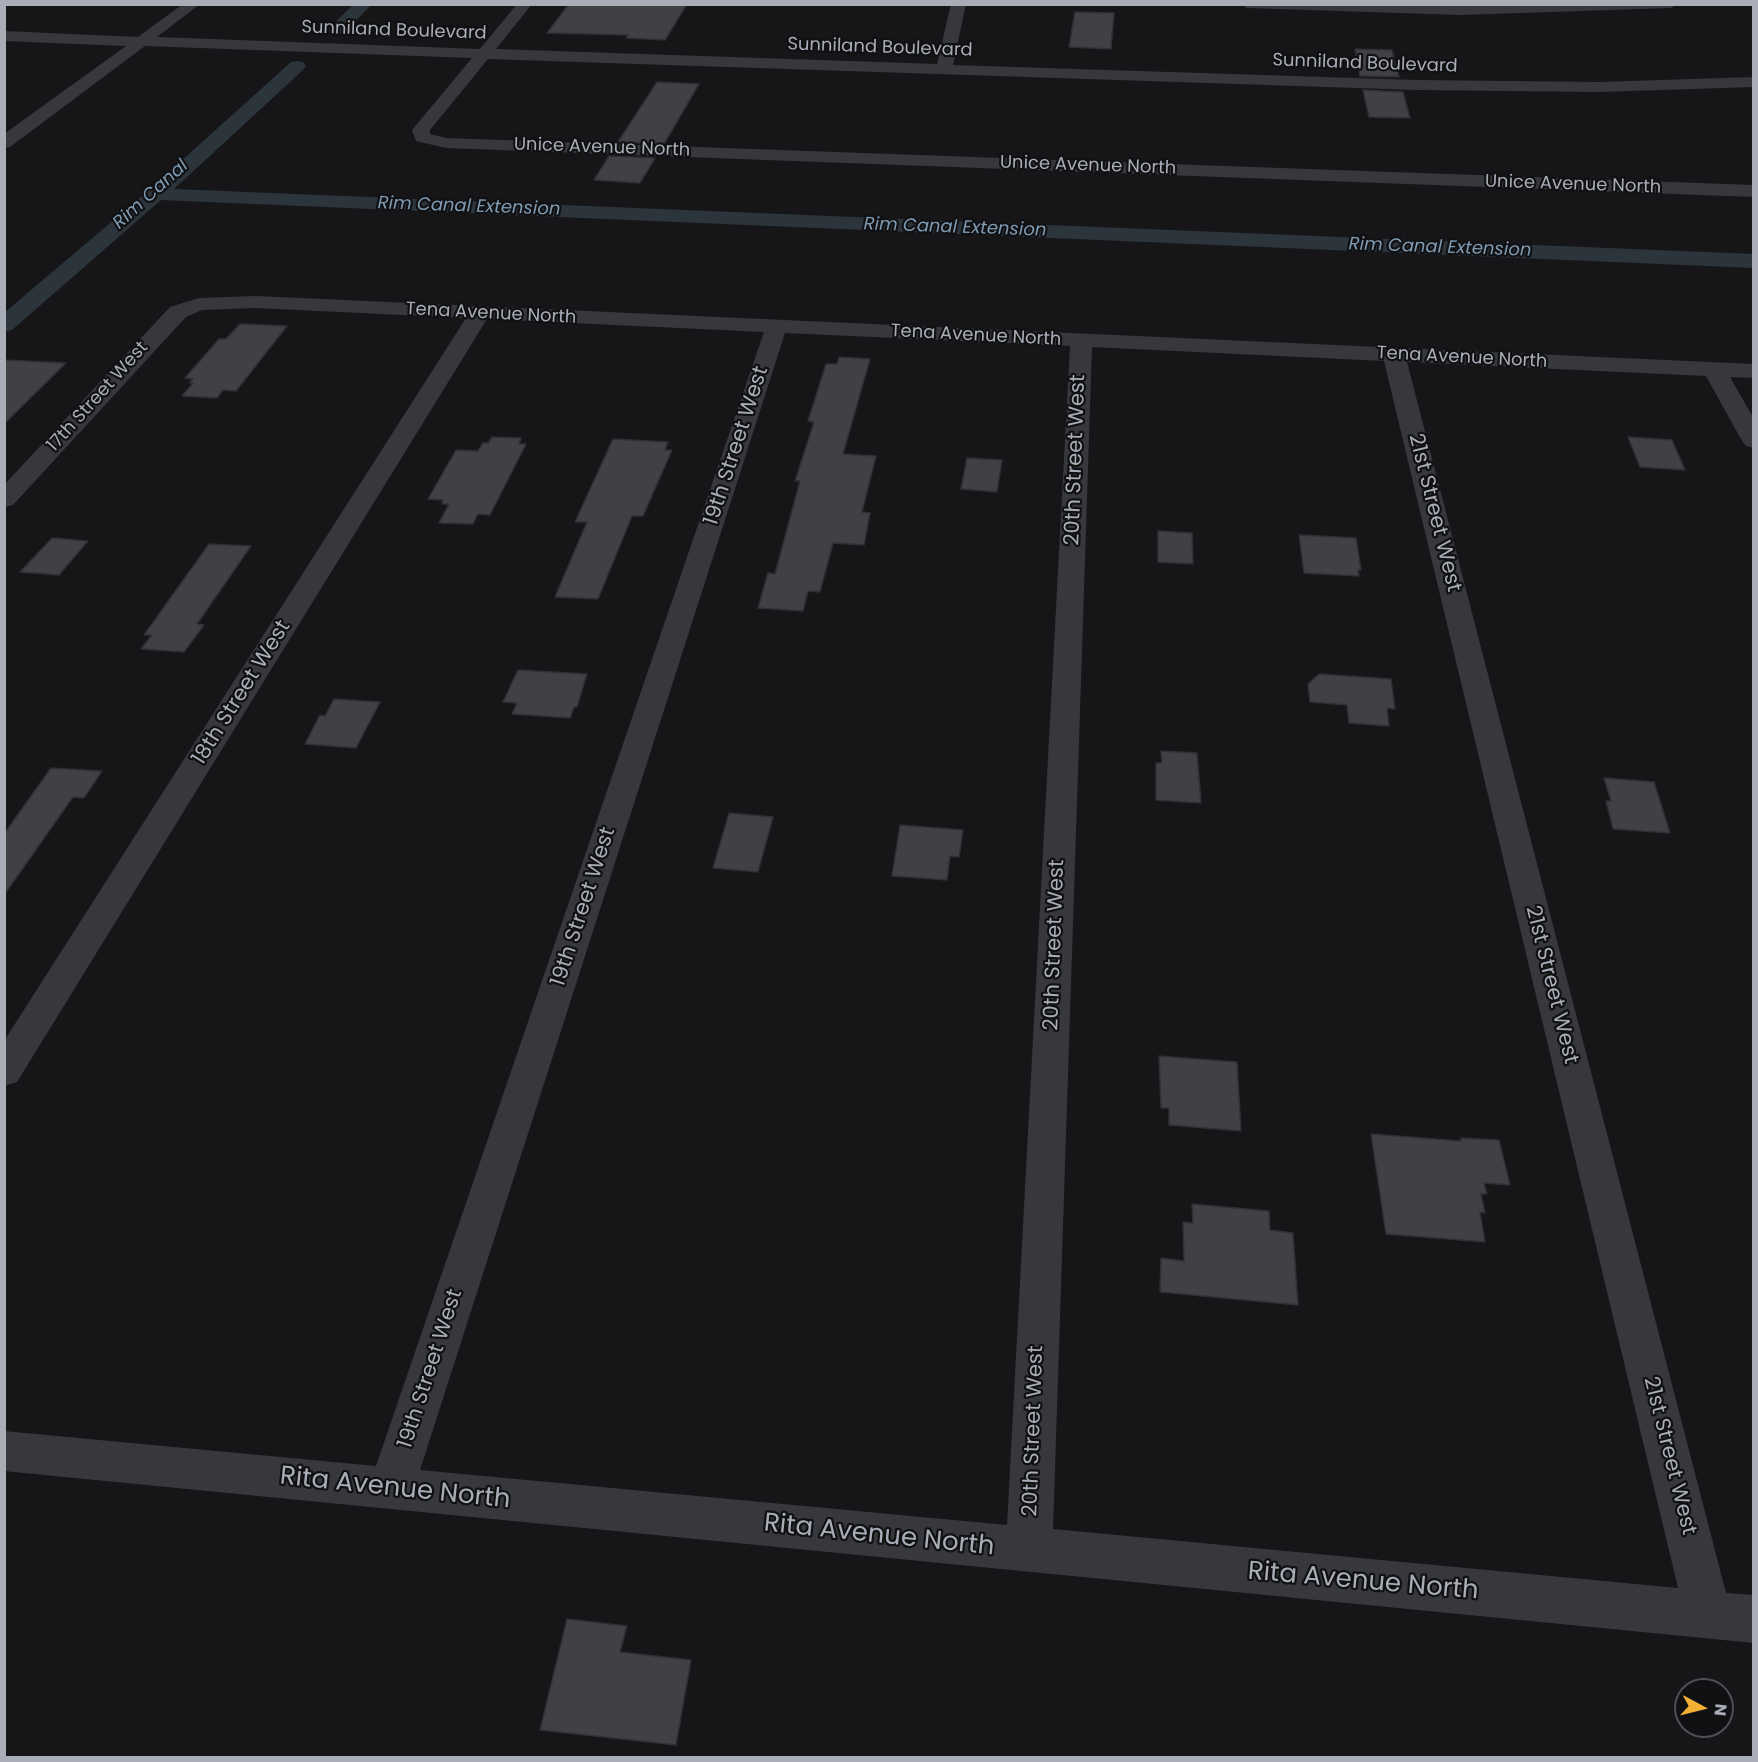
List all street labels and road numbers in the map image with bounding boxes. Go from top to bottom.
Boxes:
street label: Sunniland Boulevard [301,17,487,45]
street label: Sunniland Boulevard [787,34,973,62]
street label: Sunniland Boulevard [1272,50,1458,78]
street label: Unice Avenue North [514,134,690,162]
street label: Unice Avenue North [1000,152,1176,180]
street label: Unice Avenue North [1485,171,1661,199]
street label: Tena Avenue North [405,299,577,329]
street label: Tena Avenue North [890,321,1062,351]
street label: 17th Street West [43,338,153,456]
street label: Tena Avenue North [1376,343,1548,373]
street label: 19th Street West [699,363,775,529]
street label: 20th Street West [1060,374,1092,546]
street label: 21st Street West [1402,431,1466,595]
street label: 18th Street West [187,616,297,770]
street label: 19th Street West [546,824,622,990]
street label: 20th Street West [1039,859,1071,1031]
street label: 21st Street West [1519,903,1583,1067]
street label: 19th Street West [393,1286,469,1452]
street label: 20th Street West [1018,1345,1050,1517]
street label: 21st Street West [1637,1374,1701,1538]
street label: Rita Avenue North [278,1461,512,1517]
street label: Rita Avenue North [762,1508,996,1564]
street label: Rita Avenue North [1246,1556,1480,1608]

